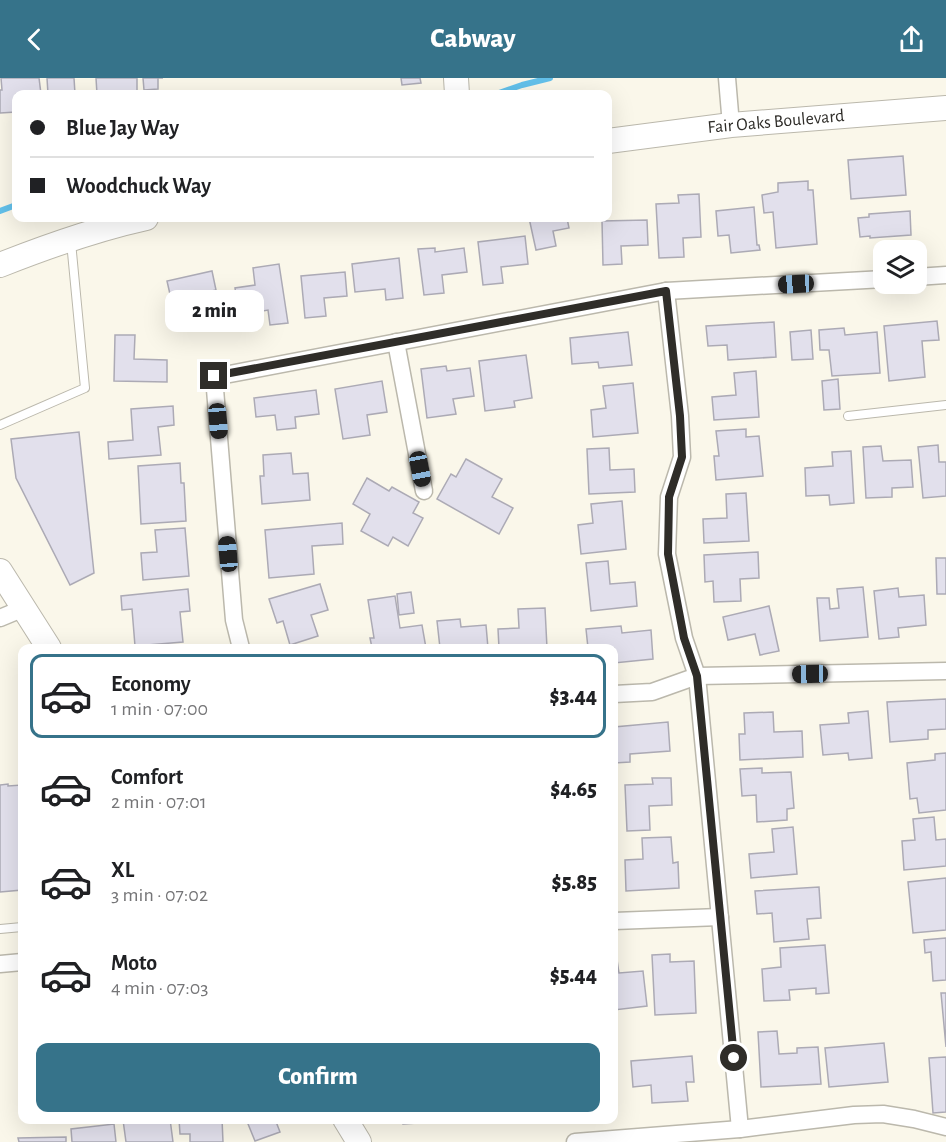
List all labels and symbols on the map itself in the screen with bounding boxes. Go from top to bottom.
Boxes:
street label: Fair Oaks Boulevard [707,107,845,137]
car [778,274,814,294]
callout: 2 min [164,289,264,331]
route end [200,362,227,389]
car [207,402,229,440]
car [408,450,432,488]
car [217,535,239,573]
car [792,665,828,683]
route start [720,1044,747,1071]

